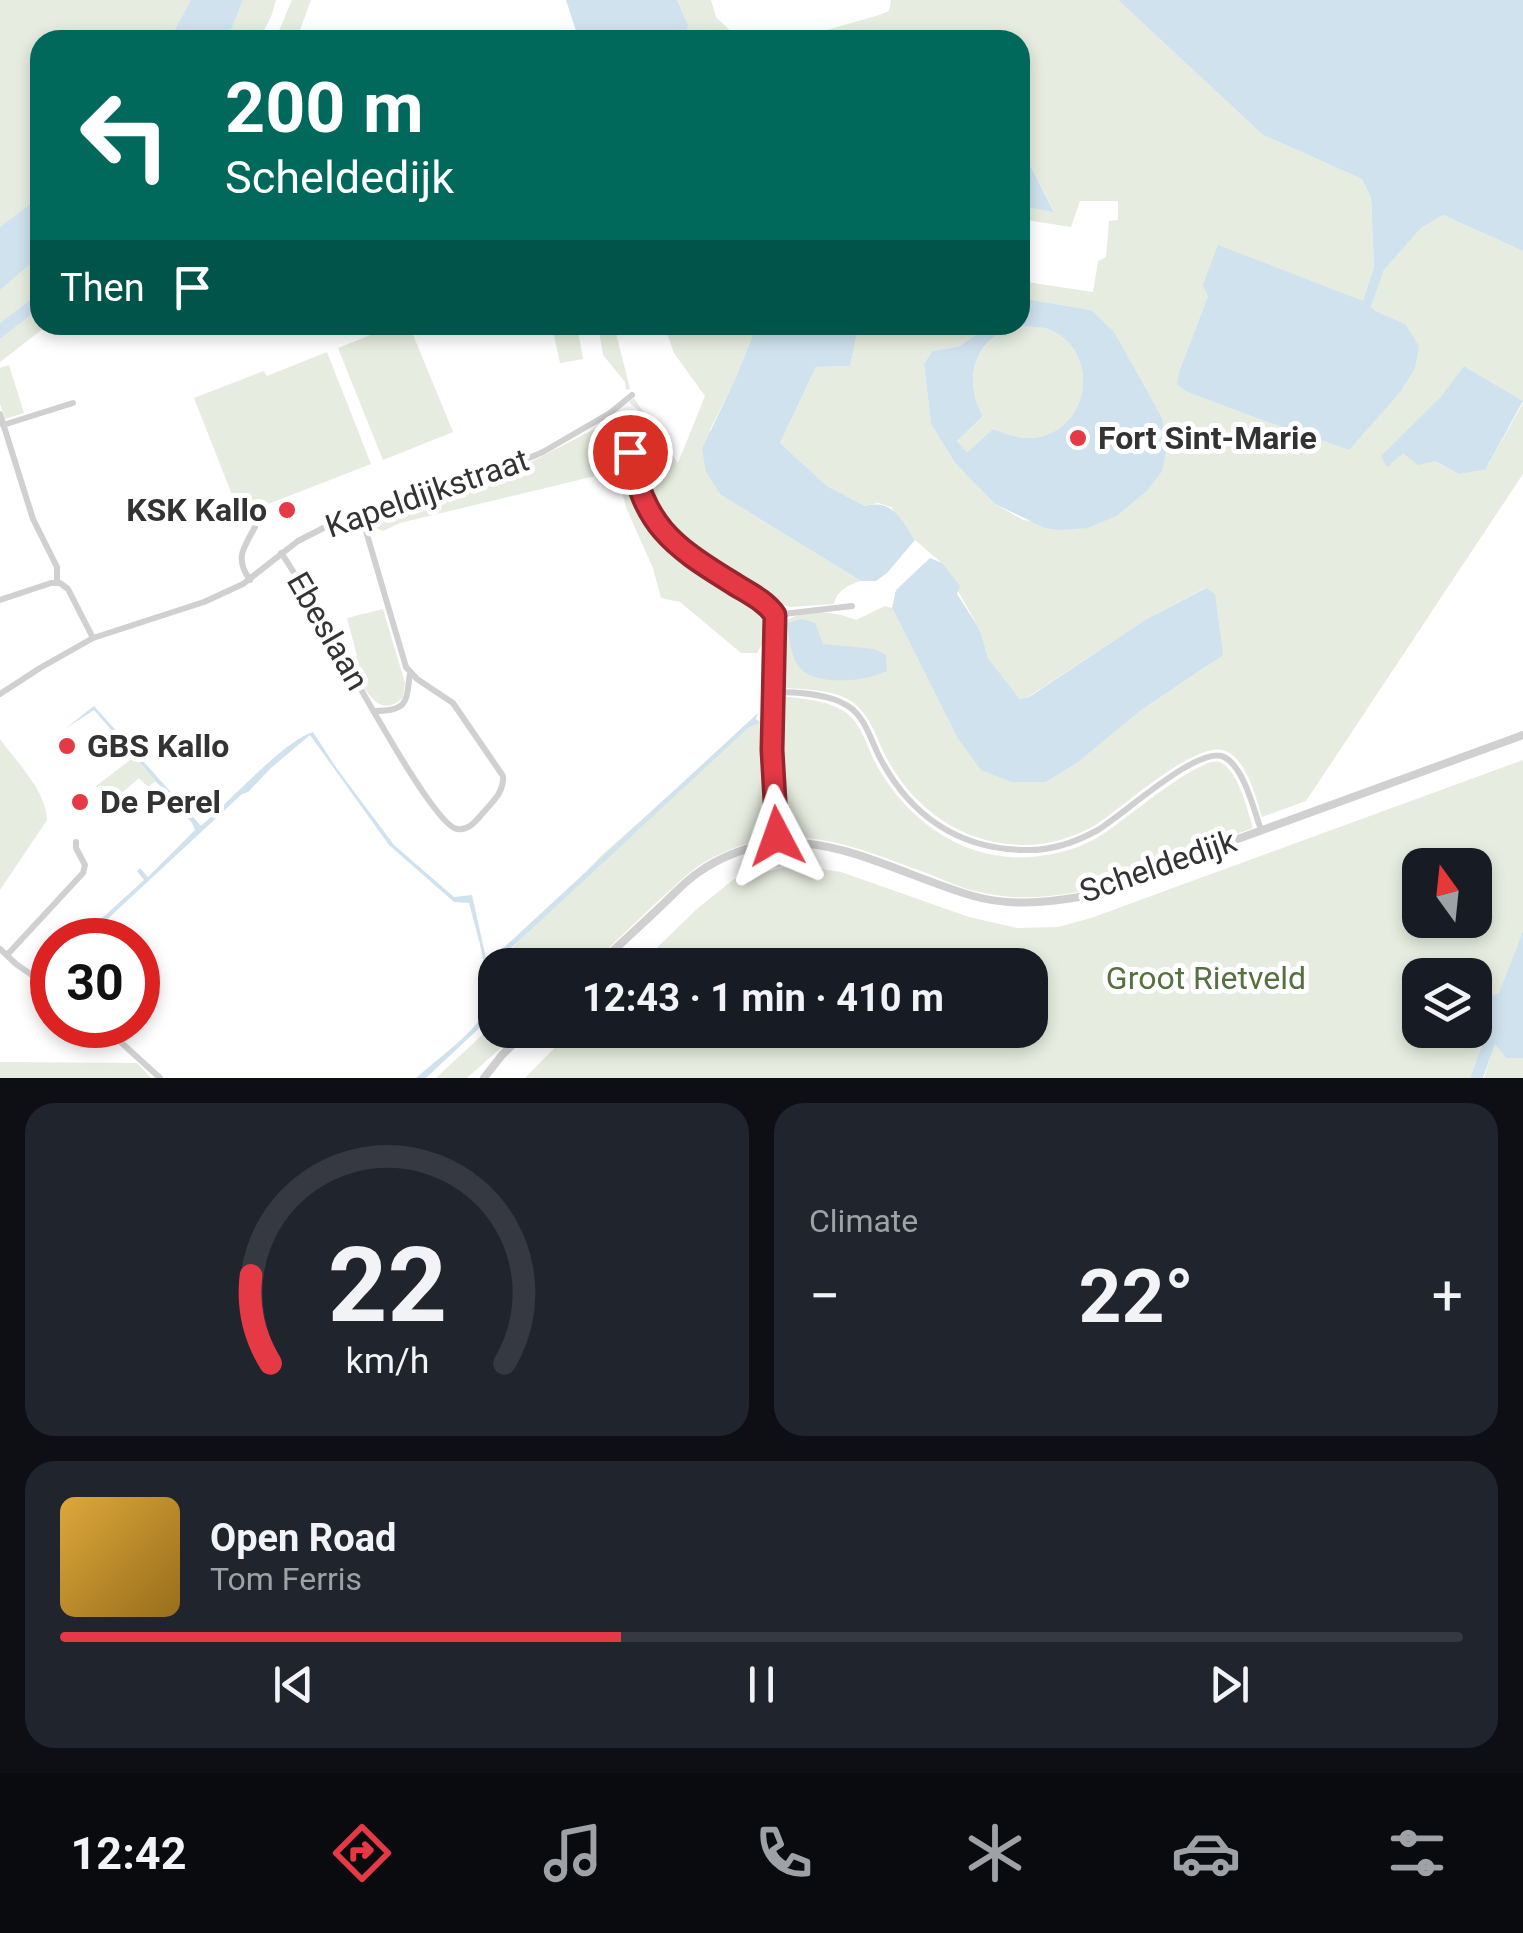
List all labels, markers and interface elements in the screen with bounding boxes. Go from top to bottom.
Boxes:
text: 200 m [225,67,424,149]
icon: left [60,70,190,200]
text: Scheldedijk [225,151,454,204]
icon: arrive [165,260,220,315]
text: Then [60,266,145,310]
pin [588,410,673,495]
place label: Fort Sint-Marie [1098,419,1317,457]
icon: arrive [603,425,658,480]
marker: Fort Sint-Marie [1067,427,1089,449]
street label: Kapeldijkstraat [320,440,534,546]
place label: KSK Kallo [126,491,267,529]
marker: KSK Kallo [276,499,298,521]
street label: Ebeslaan [279,565,377,697]
place label: GBS Kallo [87,727,229,765]
marker: GBS Kallo [56,735,78,757]
place label: De Perel [100,783,221,821]
position arrow [725,784,829,888]
marker: De Perel [69,791,91,813]
street label: Scheldedijk [1075,821,1242,910]
north arrow [1402,848,1492,938]
map controls [1402,848,1492,1048]
speed limit sign: 30 [30,918,160,1048]
button: layers [1402,958,1492,1048]
park label: Groot Rietveld [1106,959,1306,997]
text: 12:43 · 1 min · 410 m [582,976,944,1020]
text: Climate [809,1202,918,1240]
text: 22 [327,1225,447,1346]
text: 22° [1078,1252,1194,1340]
text: − [809,1264,840,1328]
text: + [1432,1264,1463,1328]
text: km/h [345,1340,429,1382]
text: Open Road [210,1516,396,1560]
text: Tom Ferris [210,1560,362,1598]
icon: previous [266,1657,321,1712]
icon: pause [734,1657,789,1712]
icon: next [1202,1657,1257,1712]
icon: directions [327,1818,397,1888]
icon: music [538,1818,608,1888]
icon: phone [749,1818,819,1888]
icon: climate [960,1818,1030,1888]
icon: car [1171,1818,1241,1888]
icon: filters [1382,1818,1452,1888]
text: 12:42 [71,1827,186,1880]

